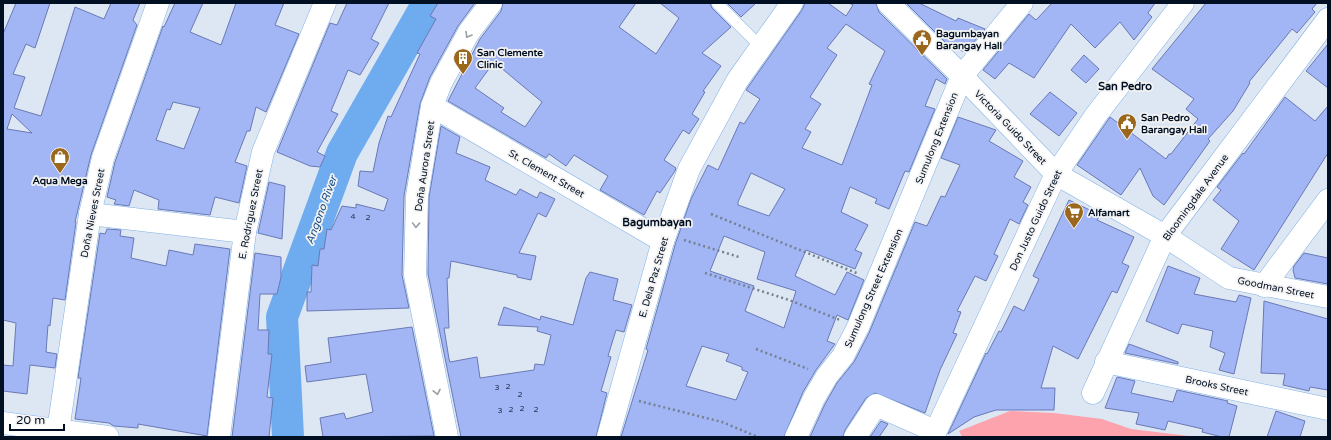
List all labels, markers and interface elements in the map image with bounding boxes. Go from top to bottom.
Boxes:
public building icon: Bagumbayan Barangay Hall [911,28,933,56]
place label: Bagumbayan Barangay Hall [936,28,1002,52]
one-way arrow [465,31,473,38]
building icon: San Clemente Clinic [452,47,474,75]
place label: San Clemente Clinic [477,47,543,71]
district label: San Pedro [1098,80,1152,93]
street label: Victoria Guido Street [972,88,1049,168]
street label: Sumulong Extension [913,91,961,186]
public building icon: San Pedro Barangay Hall [1116,112,1138,140]
place label: San Pedro Barangay Hall [1141,112,1207,136]
street label: Doña Aurora Street [413,120,437,212]
shop icon: Aqua Mega [49,146,71,174]
street label: St. Clement Street [506,147,587,201]
street label: Bloomingdale Avenue [1160,152,1231,243]
street label: Doña Nieves Street [78,167,108,259]
street label: E. Rodriguez Street [236,168,266,260]
street label: Don Justo Guido Street [1007,168,1065,273]
water label: Angono River [303,173,340,246]
place label: Aqua Mega [32,175,88,187]
supermarket icon: Alfamart [1063,201,1085,229]
place label: Alfamart [1088,207,1130,219]
house number: 4 [350,212,356,221]
house number: 2 [365,213,371,222]
district label: Bagumbayan [622,216,692,230]
one-way arrow [412,222,421,228]
street label: Sumulong Street Extension [842,227,906,350]
street label: E. Dela Paz Street [637,235,671,319]
street label: Goodman Street [1236,275,1315,301]
street label: Brooks Street [1184,373,1250,399]
house number: 2 [505,382,511,391]
house number: 3 [494,383,500,392]
one-way arrow [433,389,441,395]
house number: 2 [517,390,523,399]
house number: 2 [519,404,525,413]
house number: 2 [508,405,514,414]
house number: 2 [533,405,539,414]
scale bar [10,406,64,432]
house number: 3 [497,406,503,415]
text: 20 m [16,413,45,427]

